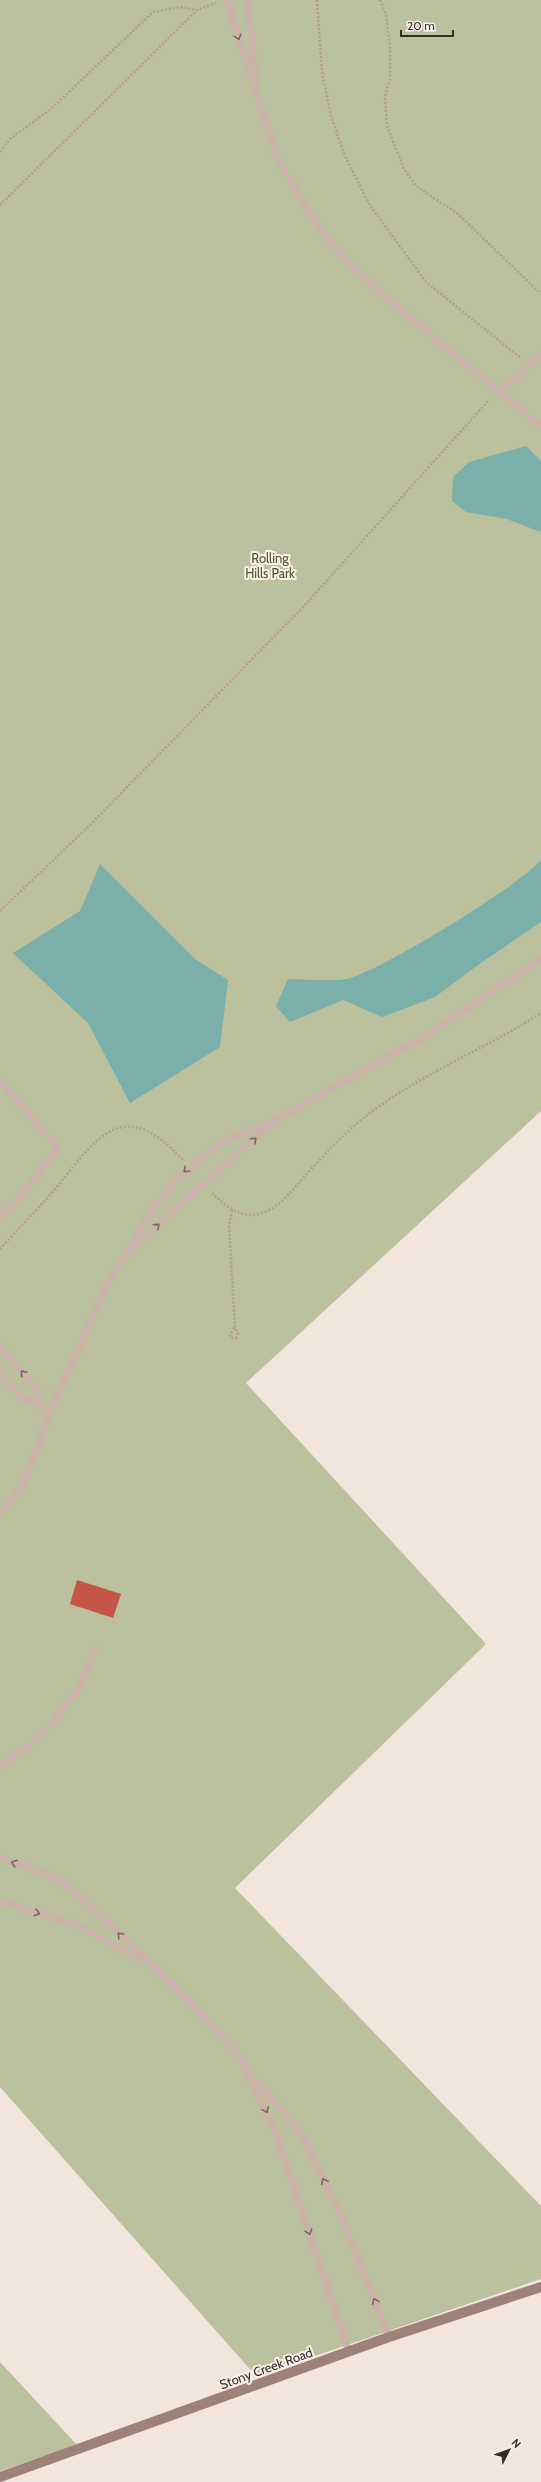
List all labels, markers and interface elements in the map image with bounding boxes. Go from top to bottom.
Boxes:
scale bar [401,12,453,38]
text: 20 m [407,18,435,33]
one-way arrow [234,34,242,41]
park label: Rolling Hills Park [245,550,295,581]
one-way arrow [249,1137,257,1145]
one-way arrow [183,1166,191,1173]
one-way arrow [152,1223,160,1230]
one-way arrow [20,1371,27,1378]
one-way arrow [11,1860,18,1868]
one-way arrow [34,1908,41,1917]
one-way arrow [117,1932,125,1940]
one-way arrow [261,2106,269,2113]
one-way arrow [321,2178,329,2186]
one-way arrow [305,2229,313,2236]
one-way arrow [371,2298,379,2305]
street label: Stony Creek Road [217,2344,315,2392]
north arrow [489,2430,529,2470]
text: N [509,2436,524,2451]

